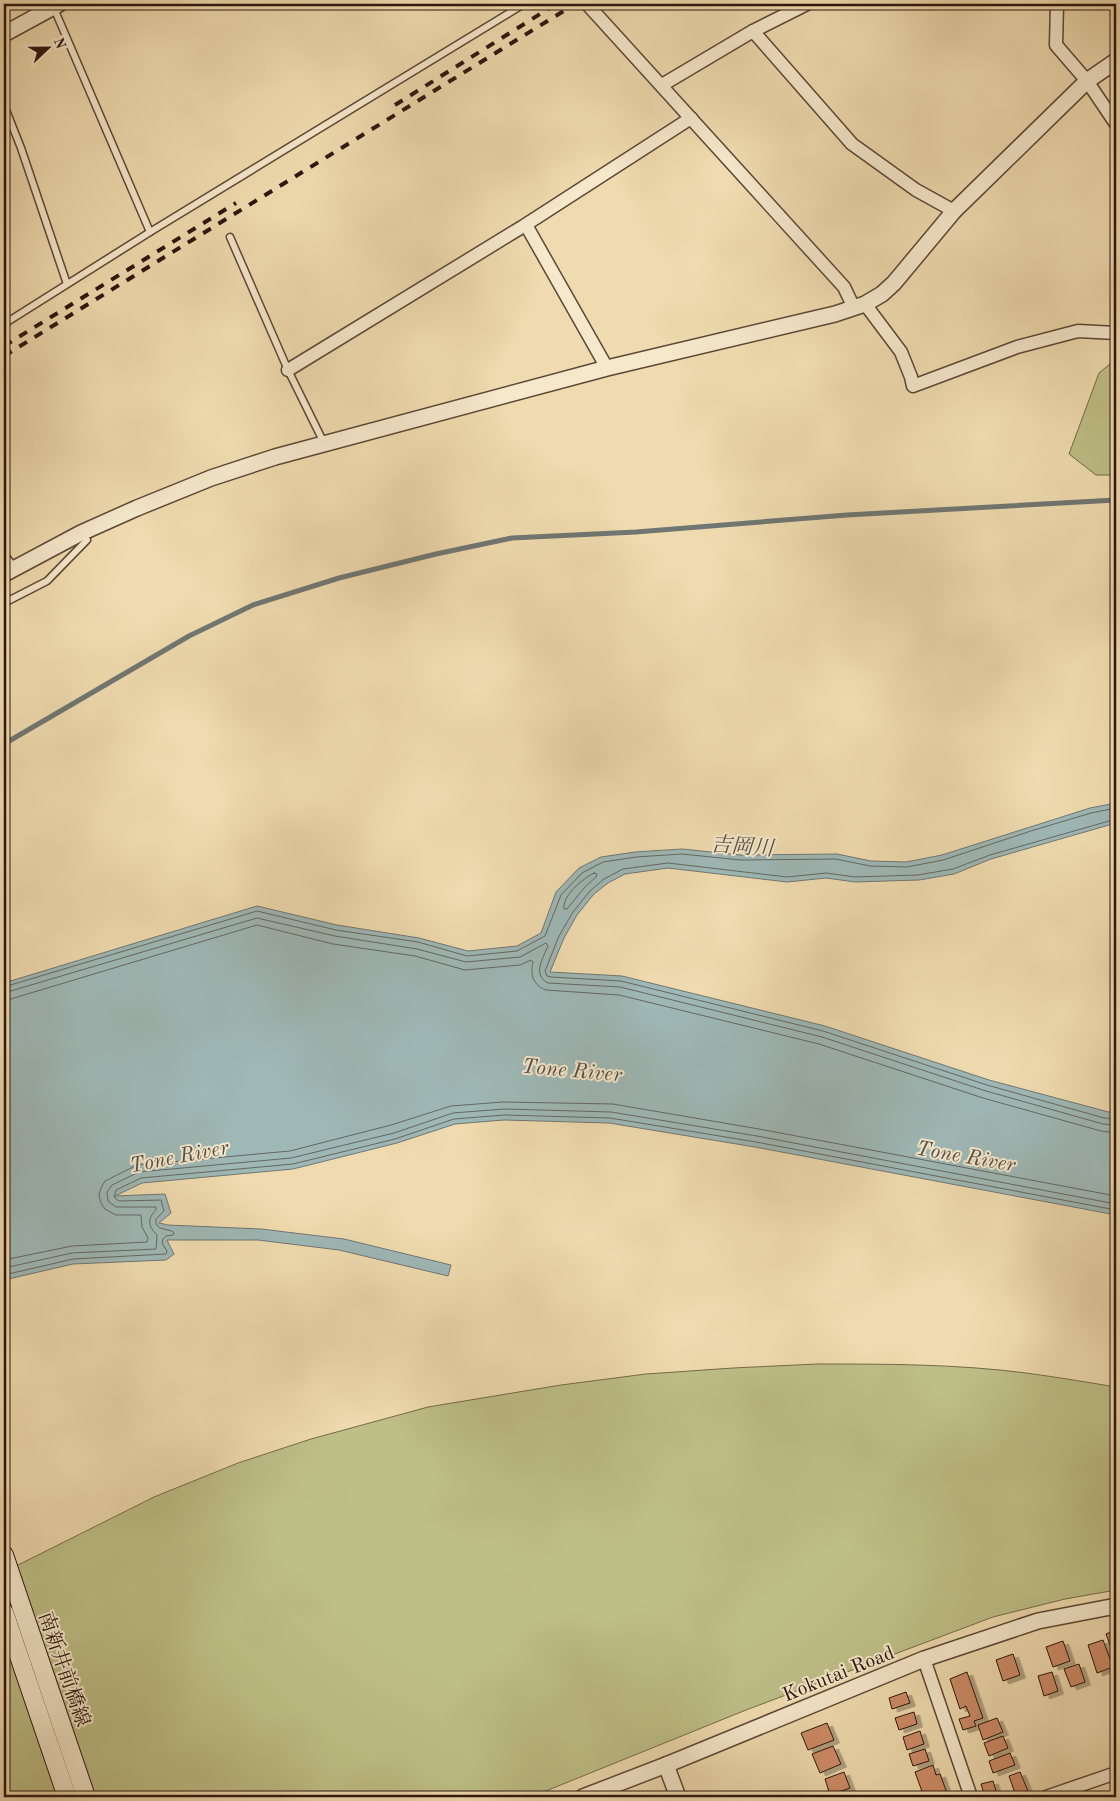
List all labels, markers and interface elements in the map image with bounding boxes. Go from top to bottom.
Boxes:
north arrow [22,22,72,72]
text: N [51,36,68,51]
water label: 吉岡川 [710,833,776,860]
water label: Tone River [521,1057,624,1086]
water label: Tone River [128,1137,232,1177]
water label: Tone River [914,1138,1018,1177]
street label: 南新井前橋線 [34,1609,94,1730]
street label: Kokutai Road [780,1643,897,1706]

